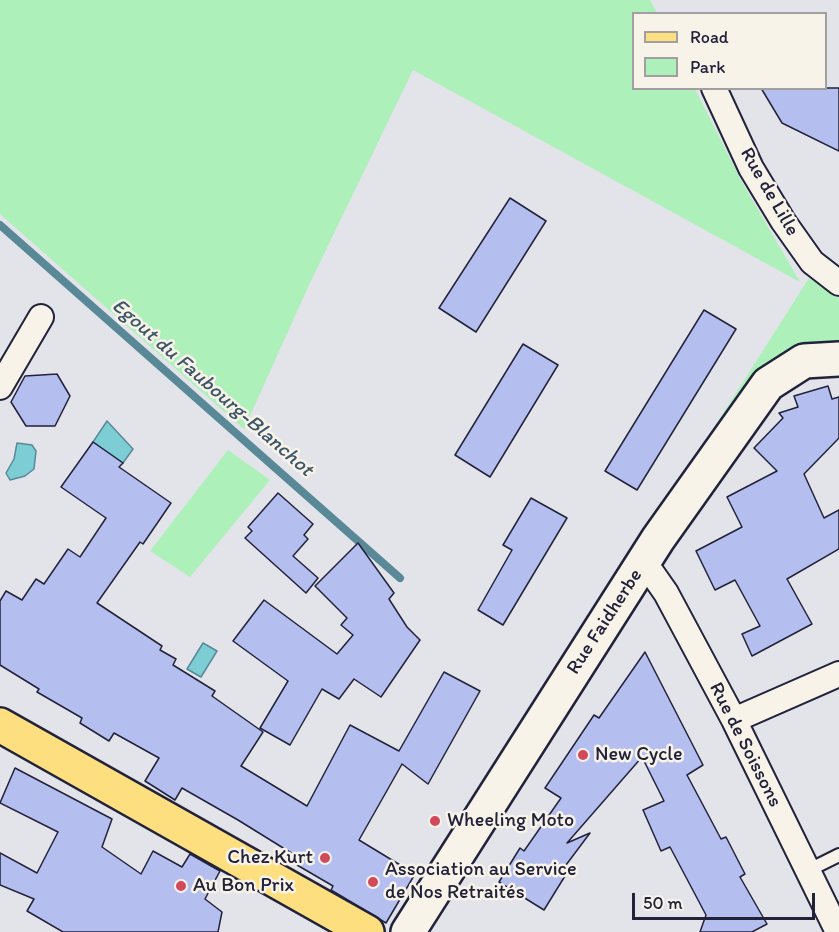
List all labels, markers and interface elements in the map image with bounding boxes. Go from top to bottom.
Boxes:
legend [632,12,827,90]
text: Road [690,26,729,48]
text: Park [690,56,725,78]
street label: Rue de Lille [734,143,804,241]
water label: Egout du Faubourg-Blanchot [106,294,318,482]
street label: Rue Faidherbe [562,565,648,679]
street label: Rue de Soissons [703,679,787,811]
place label: New Cycle [595,743,682,767]
marker: New Cycle [576,748,590,762]
place label: Wheeling Moto [447,809,574,833]
marker: Wheeling Moto [428,814,442,828]
place label: Chez Kurt [227,846,313,870]
marker: Chez Kurt [318,851,332,865]
place label: Association au Service de Nos Retraités [385,858,577,905]
place label: Au Bon Prix [193,874,294,898]
marker: Association au Service de Nos Retraités [366,875,380,889]
marker: Au Bon Prix [174,879,188,893]
scale bar [635,881,818,919]
text: 50 m [643,892,683,914]

